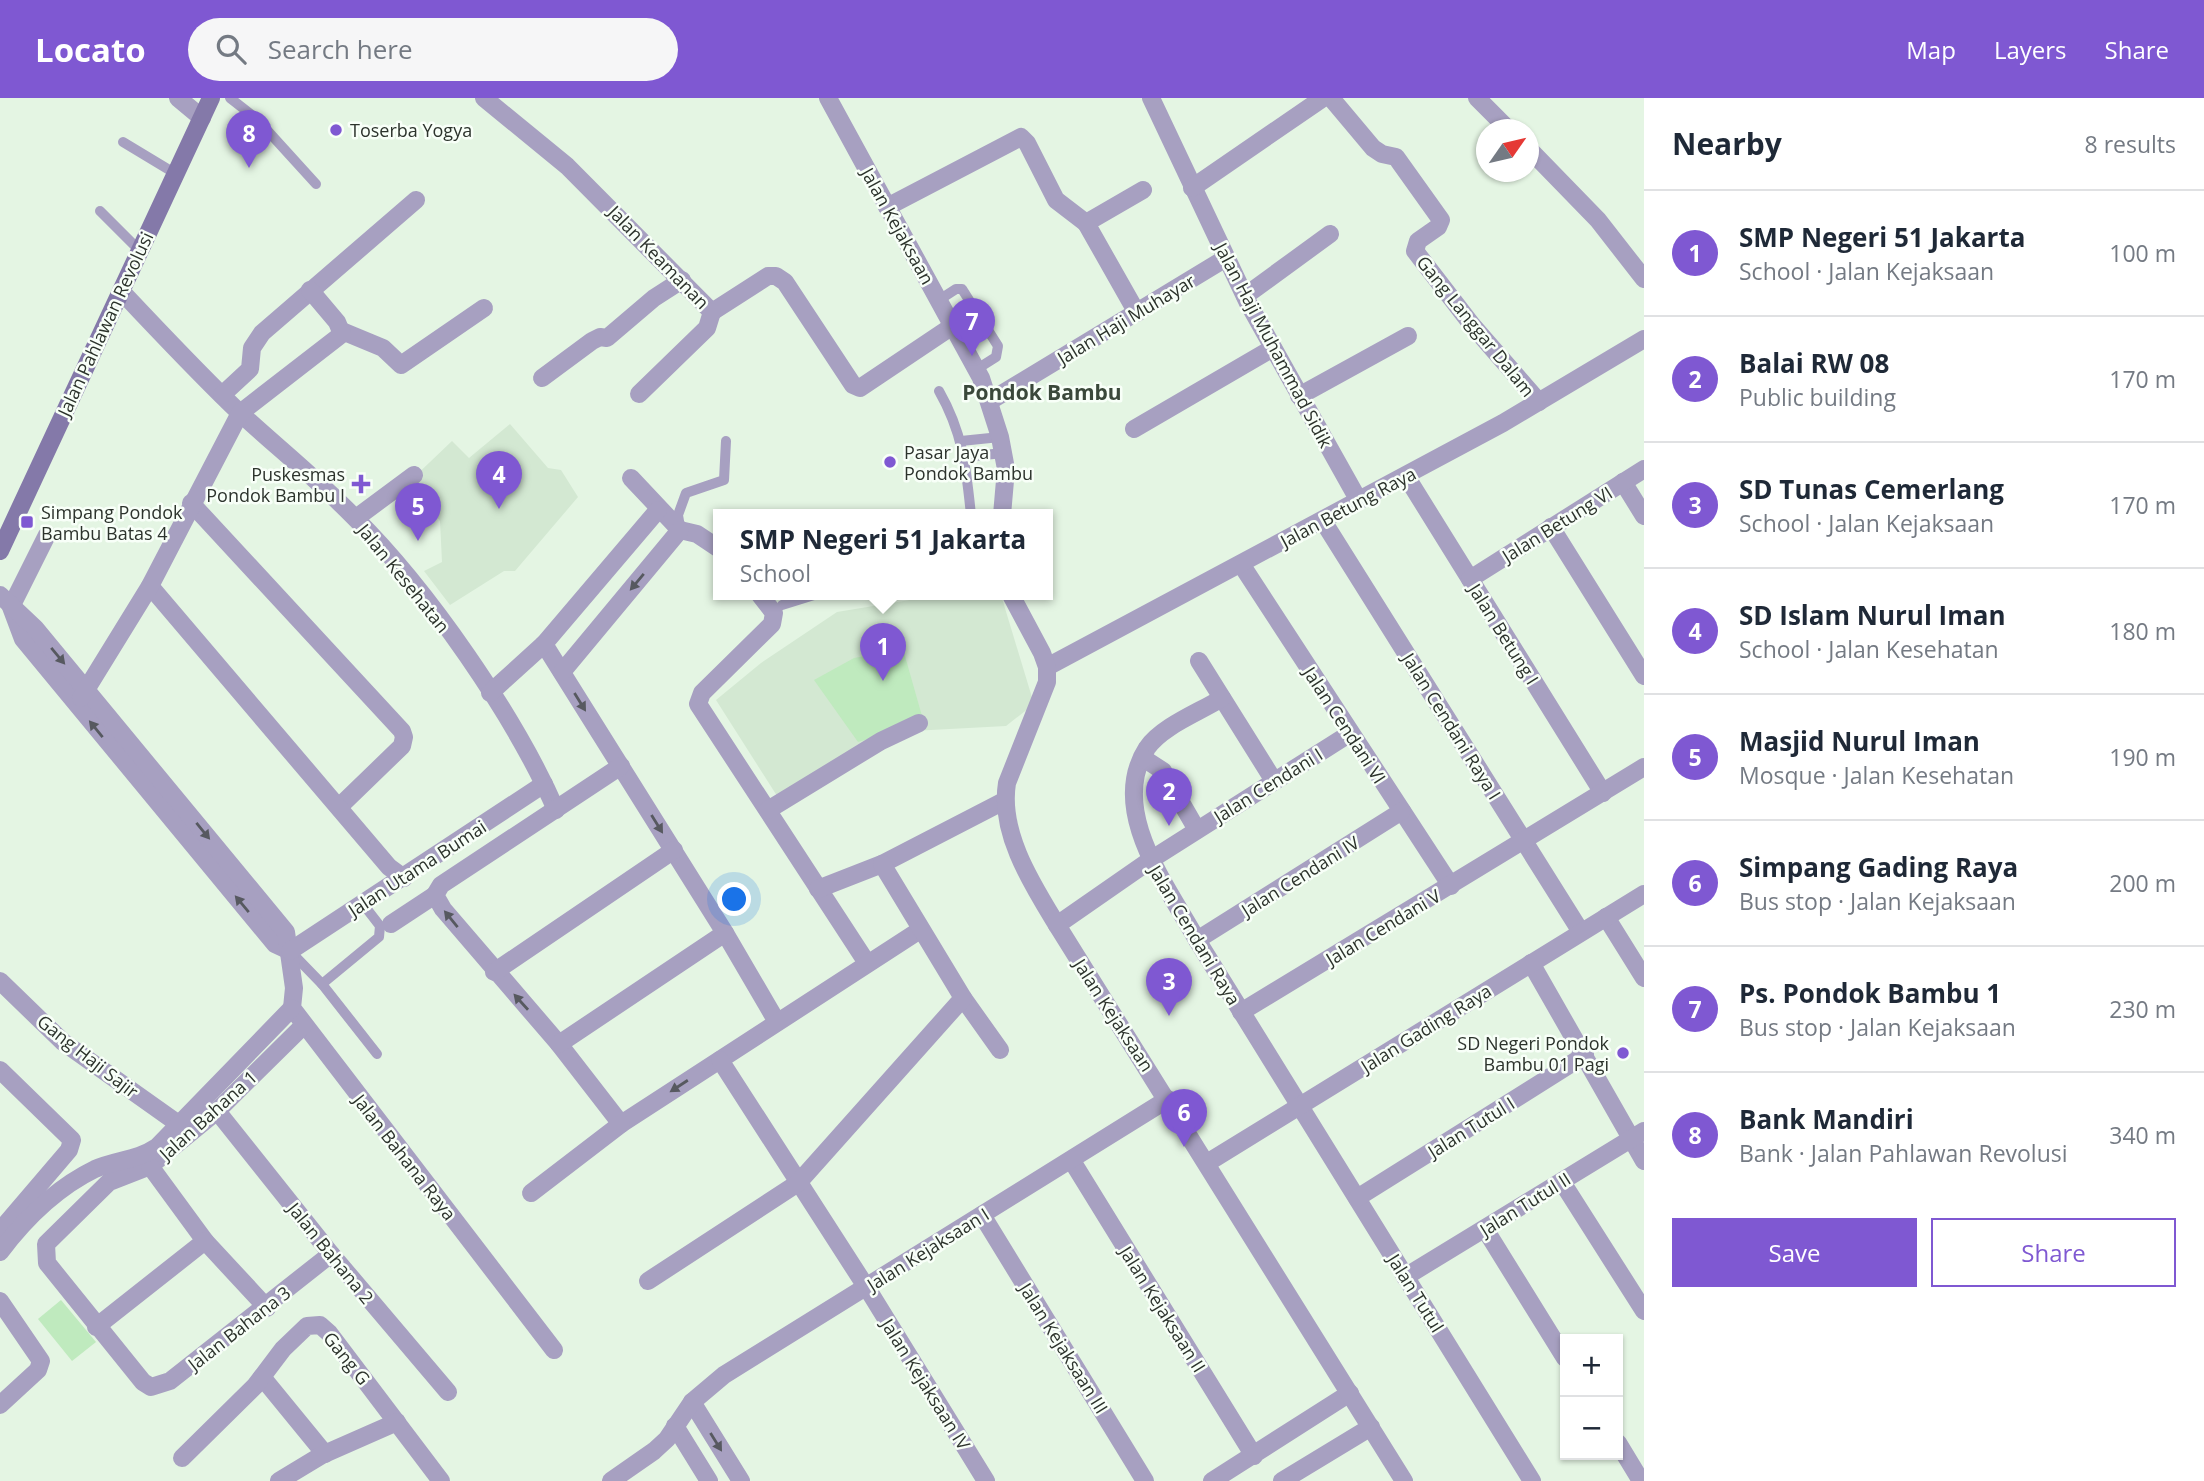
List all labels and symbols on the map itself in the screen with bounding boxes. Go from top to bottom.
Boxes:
pin: 8 [226,110,272,168]
place label: Toserba Yogya [350,118,472,142]
north arrow [1476,119,1539,182]
marker: Toserba Yogya [328,122,344,138]
street label: Jalan Kejaksaan [855,162,940,289]
street label: Jalan Keamanan [602,199,715,314]
street label: Jalan Pahlawan Revolusi [51,228,158,422]
street label: Jalan Haji Muhammad Sidik [1209,237,1339,452]
street label: Gang Langgar Dalam [1412,250,1540,402]
street label: Jalan Haji Muhayar [1051,268,1200,371]
pin: 7 [949,298,995,356]
district label: Pondok Bambu [962,378,1122,406]
place label: Pasar Jaya Pondok Bambu [904,440,1033,485]
pin: 4 [476,451,522,509]
marker: Pasar Jaya Pondok Bambu [882,454,898,470]
street label: Jalan Betung Raya [1274,461,1420,554]
place label: Puskesmas Pondok Bambu I [206,462,345,507]
marker: Puskesmas Pondok Bambu I [351,474,371,494]
street label: Jalan Betung VI [1496,481,1617,569]
pin: 5 [395,483,441,541]
place label: Simpang Pondok Bambu Batas 4 [41,500,183,545]
marker: Simpang Pondok Bambu Batas 4 [19,514,35,530]
street label: Jalan Kesehatan [351,517,455,637]
one-way arrow [630,574,645,591]
street label: Jalan Betung I [1462,577,1545,689]
pin: 1 [860,623,906,681]
street label: Jalan Cendani Raya I [1396,646,1507,804]
one-way arrow [50,647,66,665]
street label: Jalan Cendani VI [1297,660,1392,788]
one-way arrow [574,692,587,712]
one-way arrow [89,721,104,739]
street label: Jalan Cendani I [1207,742,1327,829]
pin: 2 [1146,768,1192,826]
street label: Jalan Utama Bumai [342,814,491,923]
one-way arrow [650,814,663,833]
one-way arrow [195,823,210,840]
street label: Jalan Cendani IV [1235,830,1364,923]
street label: Jalan Cendani Raya [1143,859,1246,1009]
your location [717,882,751,916]
street label: Jalan Cendani V [1320,883,1445,972]
one-way arrow [234,896,249,914]
one-way arrow [444,910,459,927]
street label: Jalan Kejaksaan [1067,952,1159,1076]
pin: 3 [1146,958,1192,1016]
street label: Jalan Gading Raya [1355,978,1496,1079]
one-way arrow [513,993,529,1011]
street label: Gang Haji Sajir [33,1009,144,1103]
place label: SD Negeri Pondok Bambu 01 Pagi [1457,1031,1610,1076]
marker: SD Negeri Pondok Bambu 01 Pagi [1615,1045,1631,1061]
street label: Jalan Bahana 1 [152,1065,262,1167]
one-way arrow [669,1080,689,1093]
street label: Jalan Bahana Raya [347,1088,462,1225]
pin: 6 [1161,1089,1207,1147]
street label: Jalan Tutul I [1421,1091,1519,1164]
street label: Jalan Tutul II [1473,1167,1575,1242]
street label: Jalan Bahana 2 [281,1196,379,1309]
street label: Jalan Kejaksaan I [861,1202,994,1297]
street label: Jalan Kejaksaan II [1113,1240,1211,1377]
street label: Jalan Tutul [1381,1248,1450,1337]
street label: Jalan Kejaksaan III [1013,1277,1114,1418]
street label: Jalan Bahana 3 [181,1280,295,1377]
street label: Jalan Kejaksaan IV [875,1312,976,1454]
street label: Gang G [318,1326,376,1390]
one-way arrow [710,1432,723,1451]

